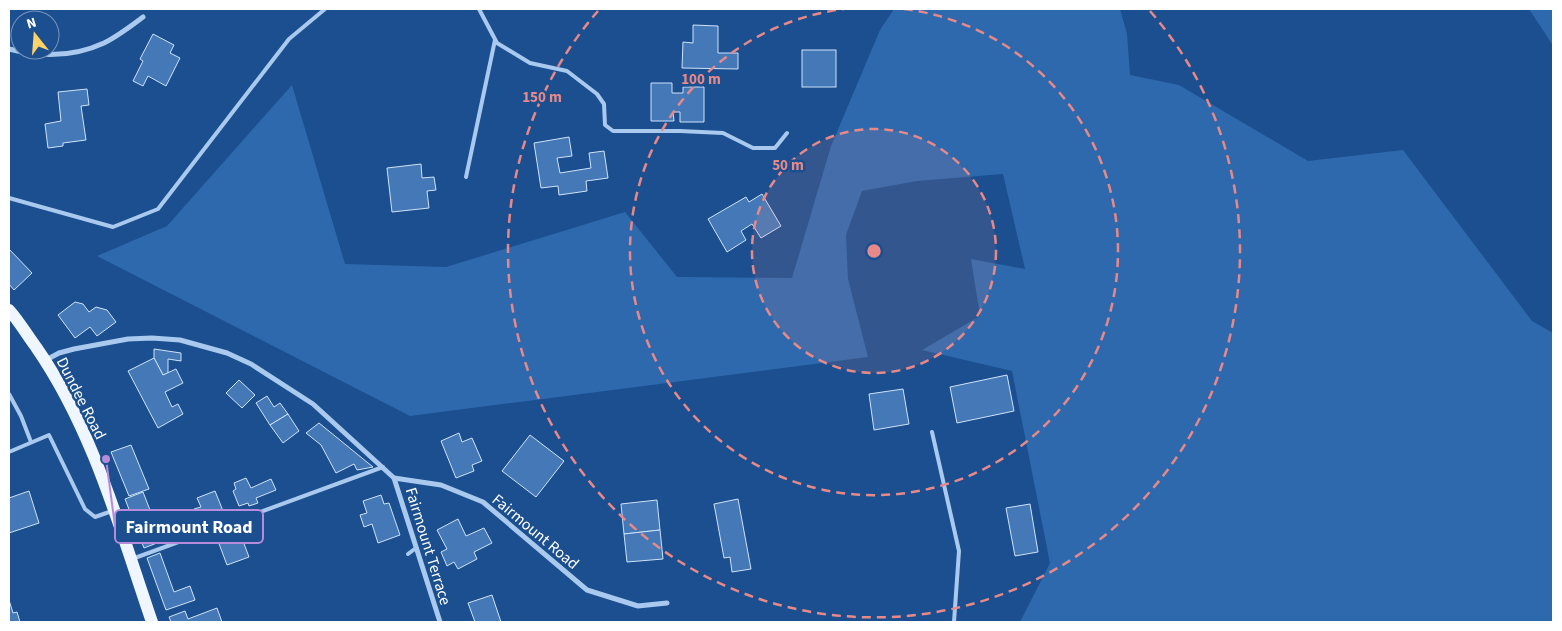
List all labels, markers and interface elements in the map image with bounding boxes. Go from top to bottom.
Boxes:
north arrow [10,10,60,60]
text: N [24,13,39,34]
text: 100 m [681,69,721,90]
text: 150 m [522,87,562,108]
text: 50 m [772,155,804,176]
centre of rings [865,242,883,260]
street label: Dundee Road [51,354,111,443]
street label: Fairmount Terrace [400,485,456,608]
street label: Fairmount Road [487,489,584,575]
callout: Fairmount Road [115,510,263,543]
text: Fairmount Road [125,515,253,540]

